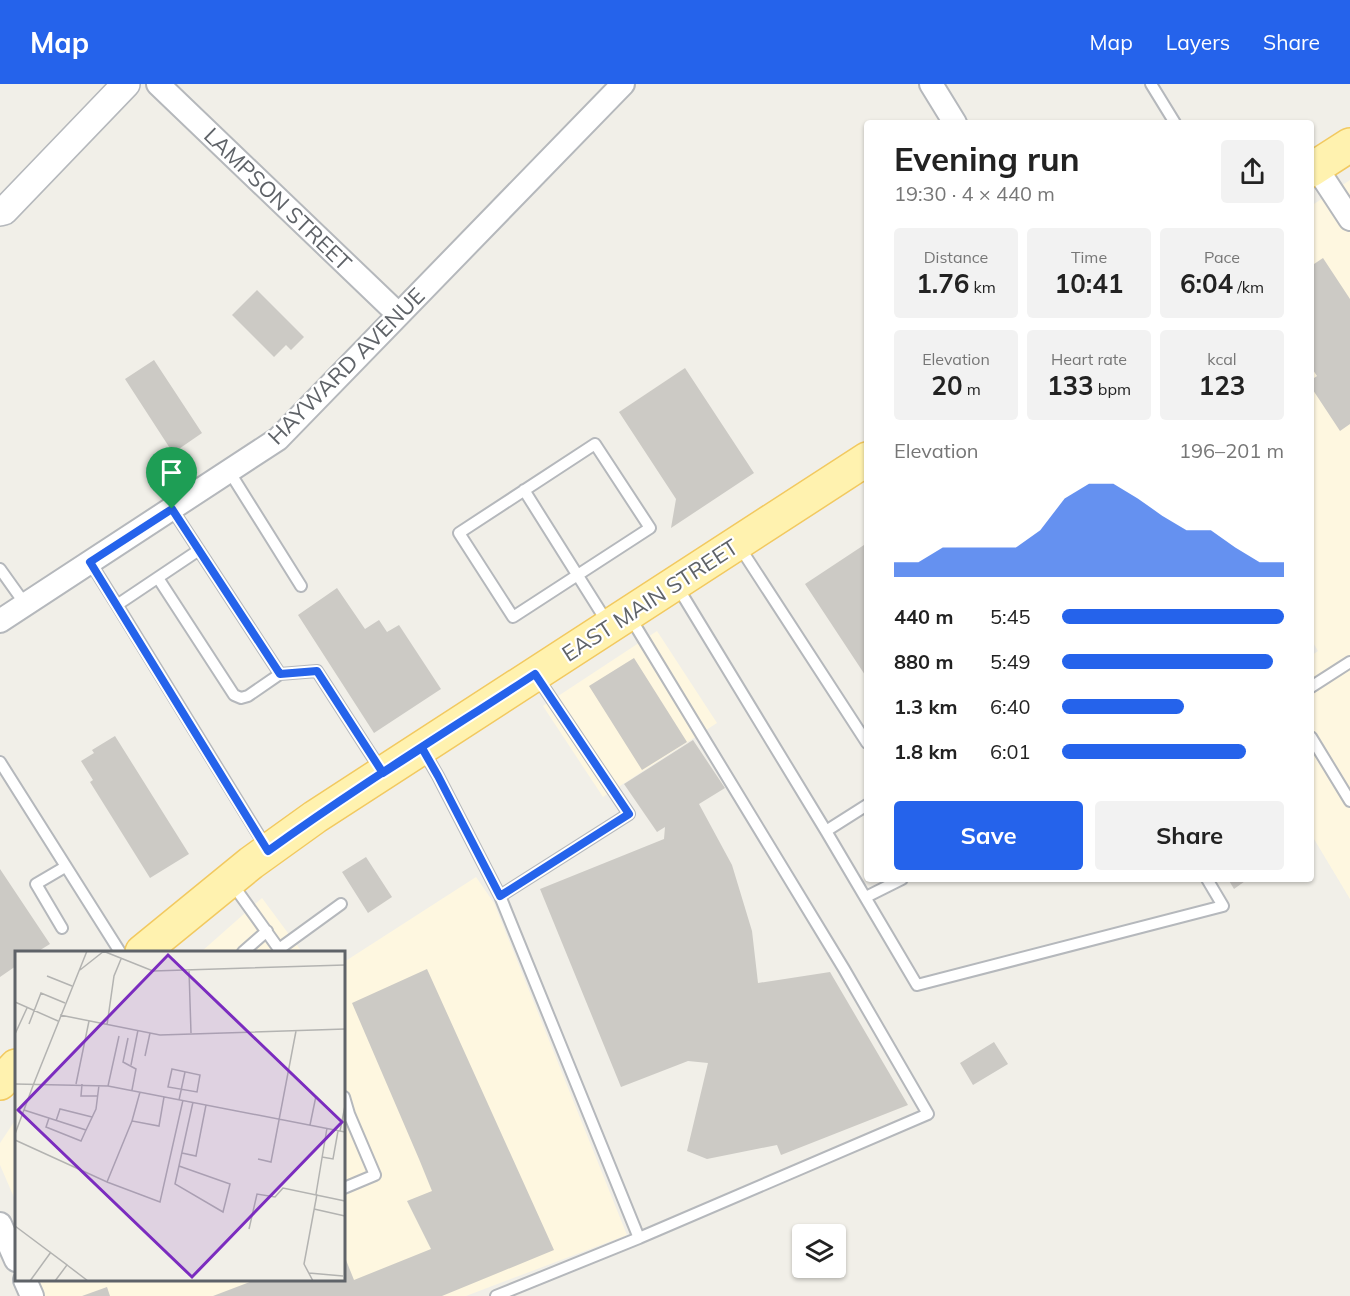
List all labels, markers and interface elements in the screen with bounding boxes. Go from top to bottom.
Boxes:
text: Map [30,25,89,60]
text: Map [1090,29,1133,55]
text: Layers [1166,29,1230,55]
text: Share [1263,29,1320,55]
street label: LAMPSON STREET [198,121,358,277]
text: Evening run [894,138,1080,179]
button: share [1221,140,1284,203]
text: 19:30 · 4 × 440 m [894,181,1055,206]
text: Distance [924,247,988,267]
text: Time [1071,247,1107,267]
text: Pace [1204,247,1240,267]
text: 1.76 [916,267,969,300]
text: 10:41 [1055,267,1123,300]
text: 6:04 [1180,267,1233,300]
text: km [969,277,996,297]
text: /km [1233,277,1264,297]
street label: HAYWARD AVENUE [262,282,430,450]
text: Elevation [922,349,990,369]
text: Heart rate [1051,349,1127,369]
text: kcal [1207,349,1237,369]
text: 20 [931,369,962,402]
text: 133 [1047,369,1094,402]
text: 123 [1199,369,1245,402]
text: m [962,379,981,399]
text: bpm [1094,379,1131,399]
text: Elevation [894,438,979,463]
text: 196–201 m [1179,438,1284,463]
pin [146,447,197,509]
icon: arrive [155,456,188,489]
street label: EAST MAIN STREET [557,533,743,667]
text: 440 m [894,604,953,629]
text: 5:45 [990,604,1031,629]
text: 880 m [894,649,953,674]
text: 5:49 [990,649,1031,674]
text: 1.3 km [894,694,957,719]
text: 6:40 [990,694,1031,719]
text: 1.8 km [894,739,957,764]
text: 6:01 [990,739,1031,764]
button: Save [894,801,1083,870]
button: Share [1095,801,1284,870]
inset map [15,951,345,1281]
map controls [792,1224,846,1278]
button: layers [792,1224,846,1278]

